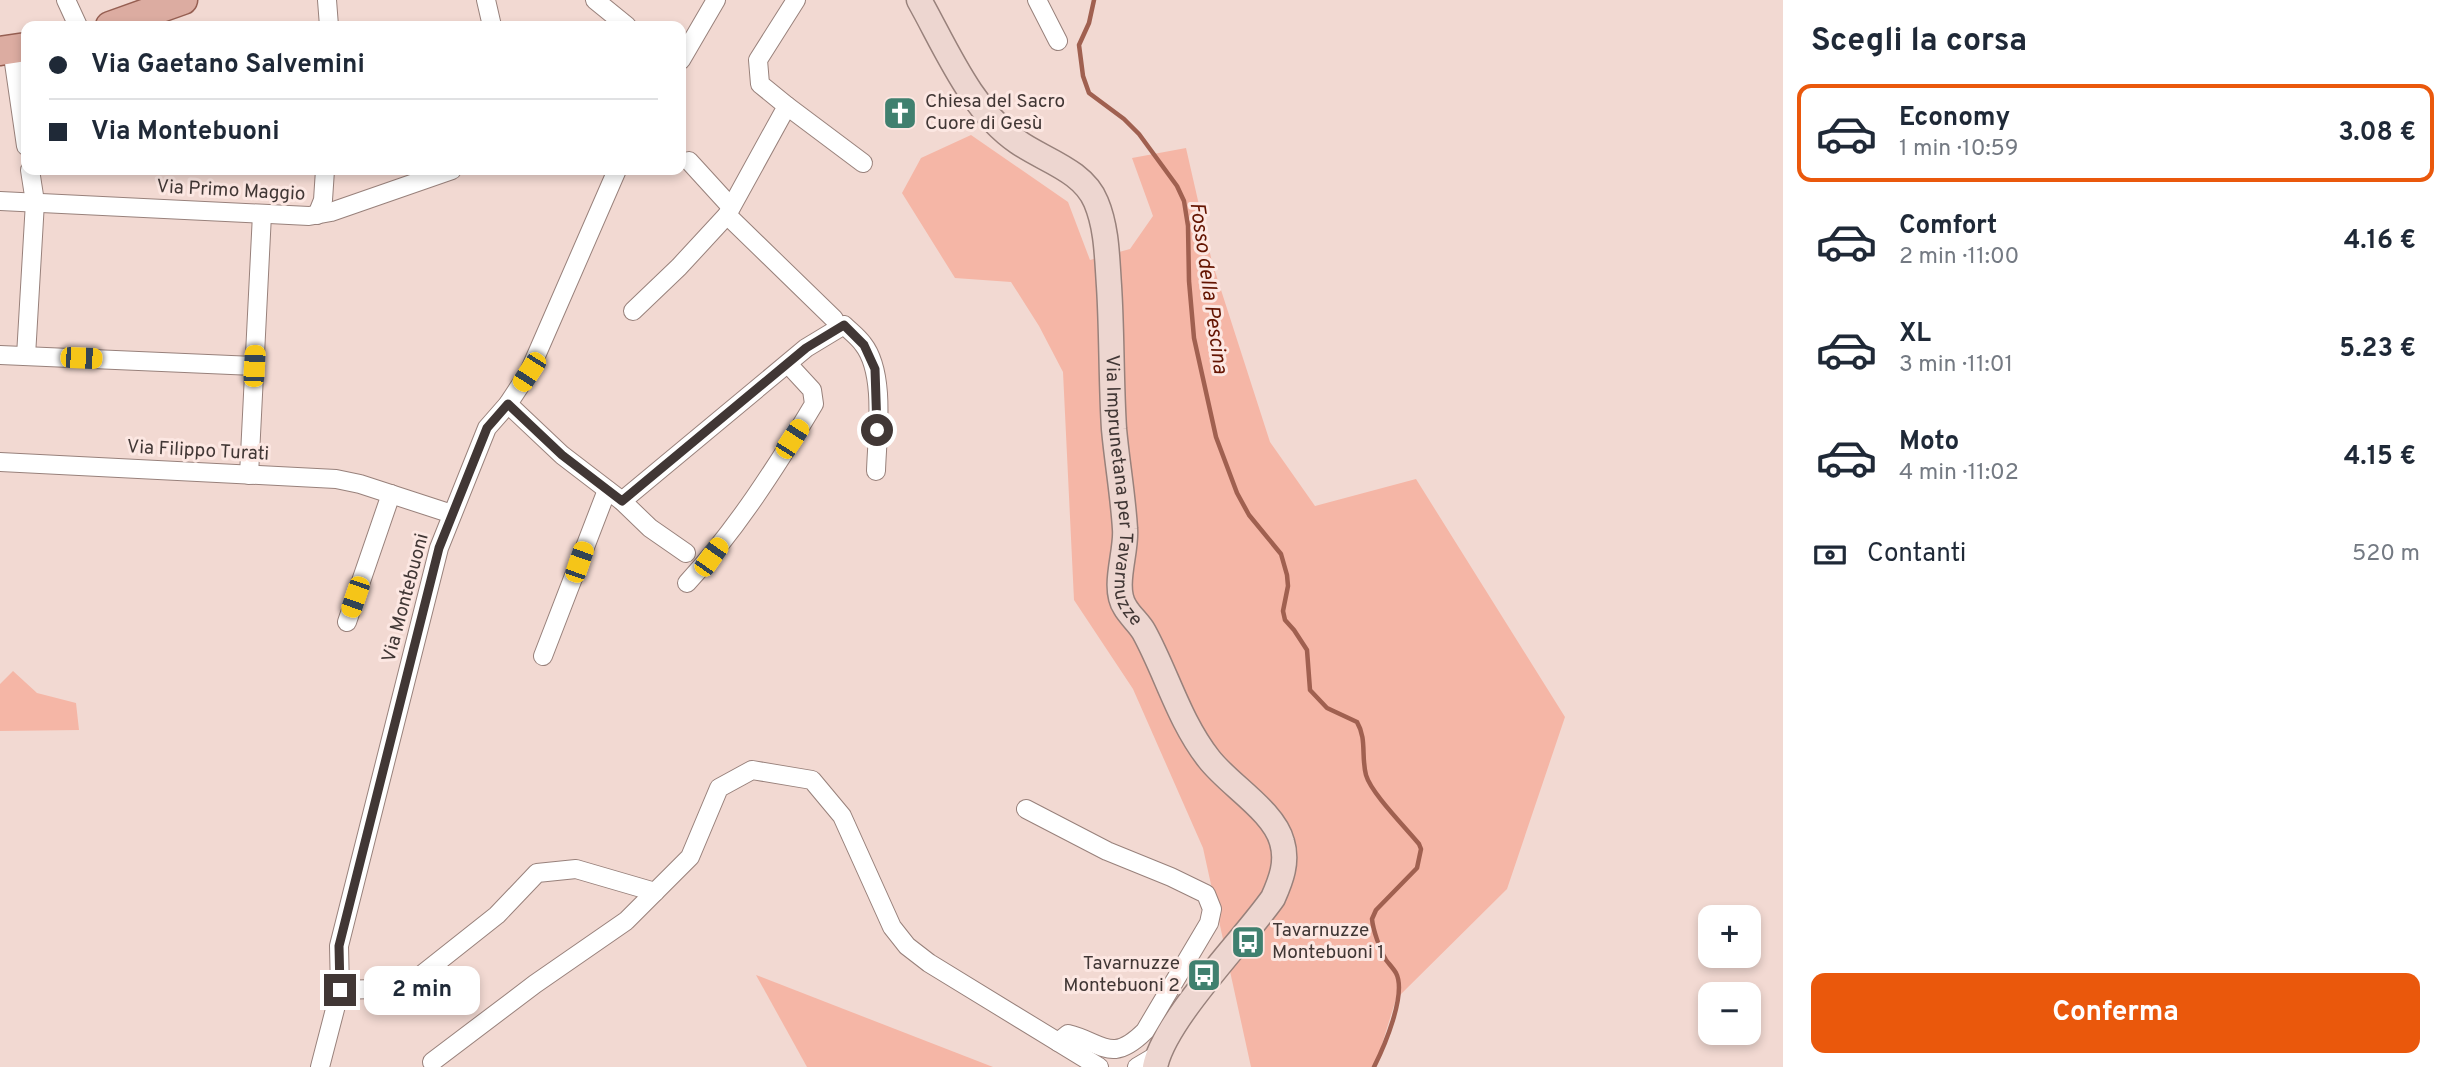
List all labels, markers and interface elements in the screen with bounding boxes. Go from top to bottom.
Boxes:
text: Scegli la corsa [1811,22,2027,62]
text: Via Gaetano Salvemini [91,49,365,82]
place label: Chiesa del Sacro Cuore di Gesù [925,90,1065,136]
church icon: Chiesa del Sacro Cuore di Gesù [881,94,919,132]
icon: car [1815,102,1878,165]
text: Economy [1899,102,2010,135]
text: Via Montebuoni [91,116,280,149]
text: 3.08 € [2338,117,2416,150]
text: 1 min · 10:59 [1899,135,2018,164]
street label: Via Primo Maggio [156,175,306,207]
water label: Fosso della Pescina [1183,200,1233,376]
icon: car [1815,210,1878,273]
text: Comfort [1899,210,1997,243]
text: 4.16 € [2344,225,2416,258]
text: 2 min · 11:00 [1899,243,2019,272]
icon: car [1815,318,1878,381]
text: XL [1899,318,1931,351]
text: 5.23 € [2339,333,2416,366]
car [243,344,266,388]
car [60,347,103,369]
car [509,349,550,395]
text: 3 min · 11:01 [1899,351,2013,380]
street label: Via Imprunetana per Tavarnuzze [1099,354,1147,632]
route start [861,414,893,446]
car [772,416,813,462]
icon: car [1815,426,1878,489]
text: Moto [1899,426,1959,459]
street label: Via Filippo Turati [126,435,270,467]
text: 4.15 € [2344,441,2416,474]
text: 4 min · 11:02 [1899,459,2019,488]
street label: Via Montebuoni [377,531,435,665]
car [691,534,732,580]
icon: cash [1811,536,1849,574]
text: Contanti [1867,538,1966,571]
car [563,539,596,585]
text: 520 m [2352,540,2420,569]
car [339,574,372,620]
map controls [1698,905,1761,1045]
button: + [1698,905,1761,968]
place label: Tavarnuzze Montebuoni 1 [1272,919,1384,965]
bus stop icon: Tavarnuzze Montebuoni 1 [1229,923,1267,961]
place label: Tavarnuzze Montebuoni 2 [1063,952,1180,998]
bus stop icon: Tavarnuzze Montebuoni 2 [1185,956,1223,994]
callout: 2 min [364,965,480,1014]
button: Conferma [1811,973,2420,1053]
route end [324,974,356,1006]
text: 2 min [392,976,452,1005]
button: − [1698,982,1761,1045]

